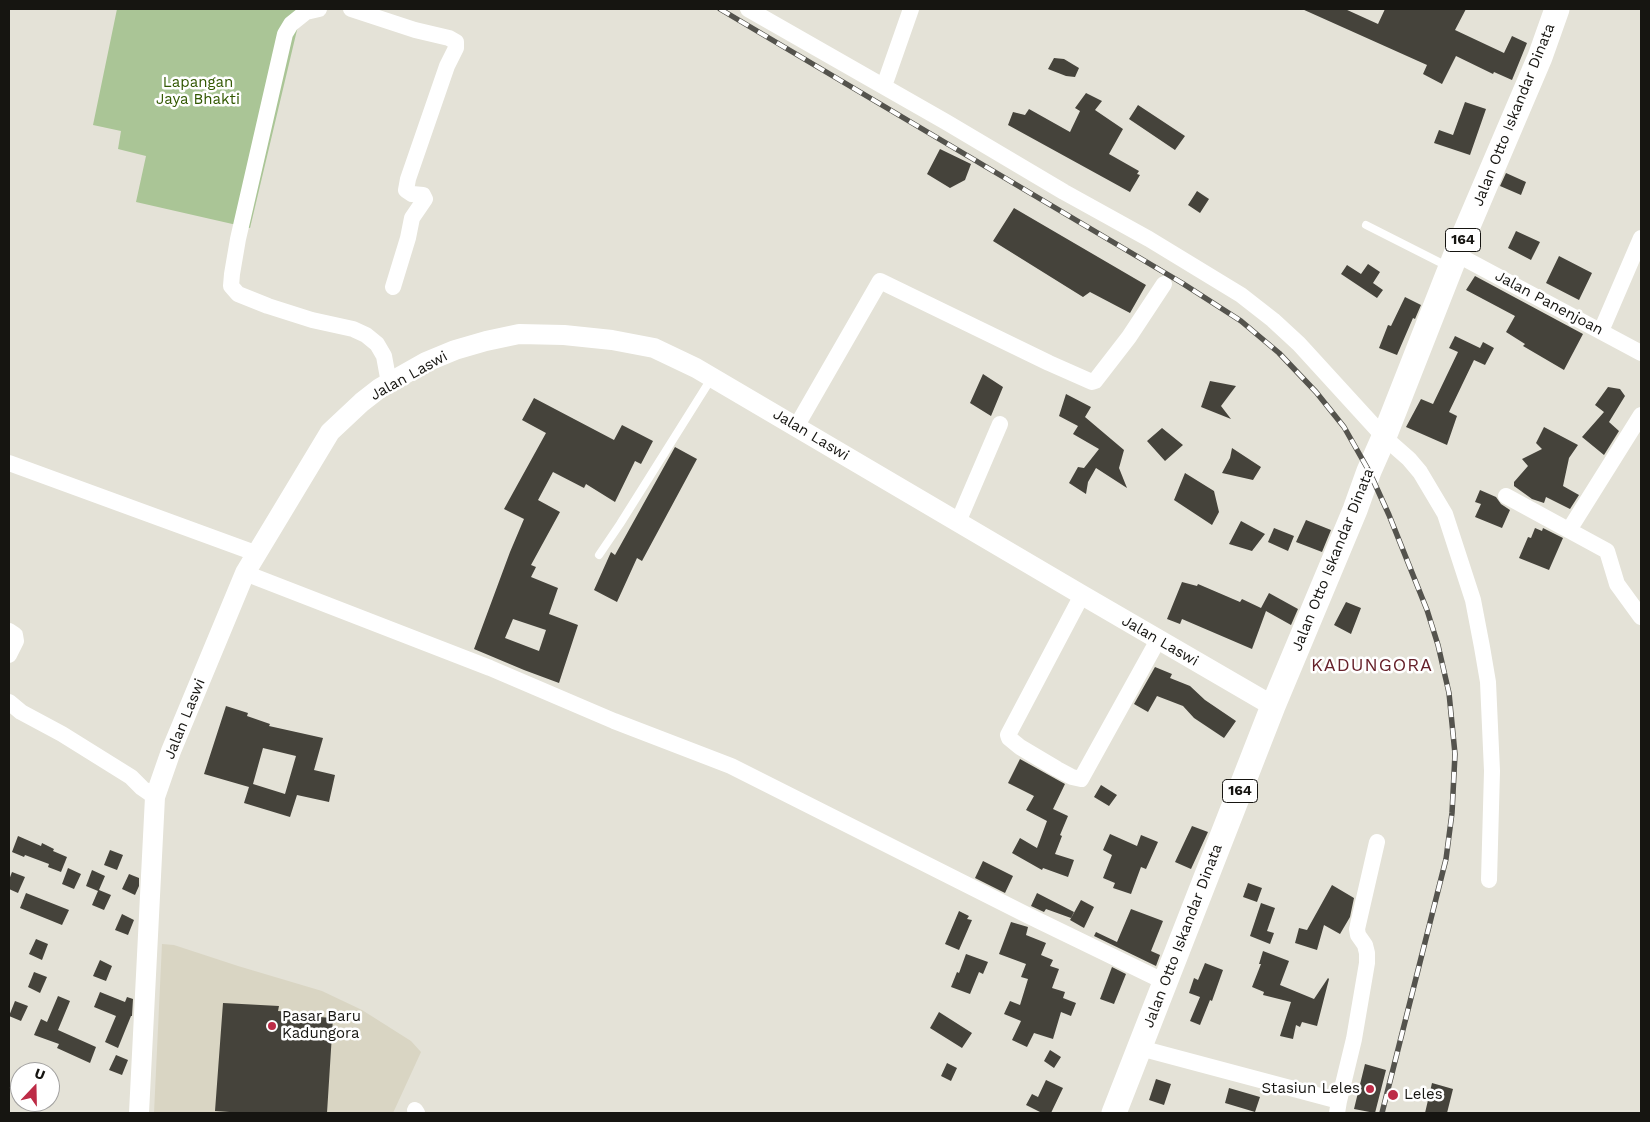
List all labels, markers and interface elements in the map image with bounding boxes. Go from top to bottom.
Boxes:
street label: Jalan Otto Iskandar Dinata [1469,21,1559,209]
park label: Lapangan Jaya Bhakti [156,74,240,109]
road number: 164 [1446,228,1480,252]
street label: Jalan Panenjoan [1492,267,1606,339]
street label: Jalan Laswi [367,347,451,405]
street label: Jalan Laswi [770,405,852,465]
street label: Jalan Otto Iskandar Dinata [1288,466,1378,654]
street label: Jalan Laswi [1118,612,1202,670]
district label: KADUNGORA [1310,655,1434,677]
street label: Jalan Laswi [161,676,209,762]
road number: 164 [1222,779,1258,802]
street label: Jalan Otto Iskandar Dinata [1140,841,1226,1031]
place label: Pasar Baru Kadungora [282,1008,361,1043]
marker: Pasar Baru Kadungora [266,1020,278,1032]
north arrow [10,1062,60,1112]
text: U [32,1065,48,1083]
place label: Stasiun Leles [1262,1080,1360,1098]
marker: Stasiun Leles [1364,1083,1376,1095]
place label: Leles [1404,1086,1443,1104]
marker: Leles [1386,1088,1400,1102]

